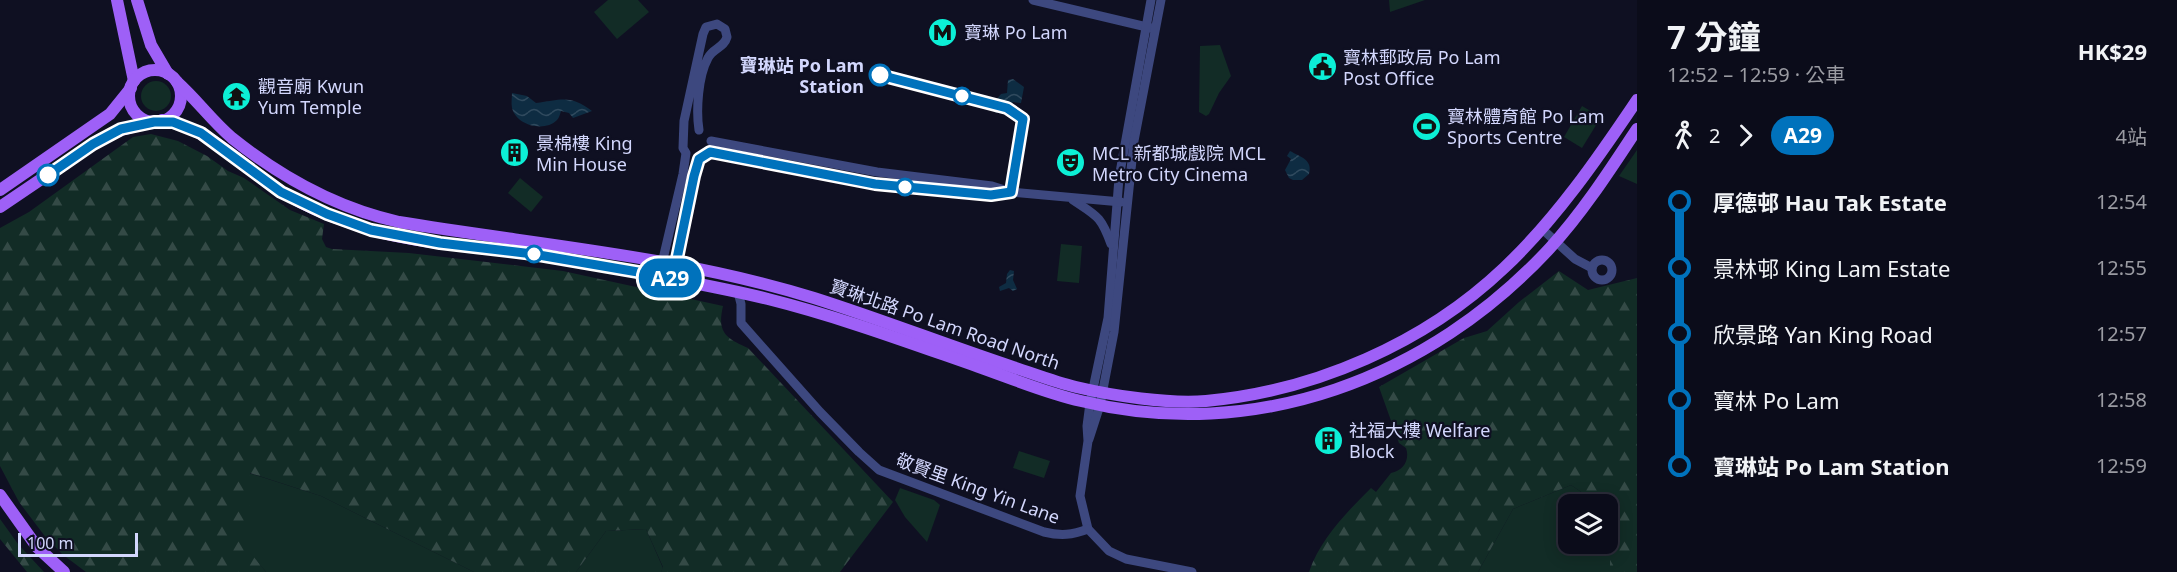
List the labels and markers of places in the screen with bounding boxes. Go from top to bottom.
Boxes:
metro station icon: 寶琳 Po Lam [927,16,959,48]
place label: 寶琳 Po Lam [964,20,1068,44]
place label: 寶林郵政局 Po Lam Post Office [1343,45,1501,90]
public building icon: 寶林郵政局 Po Lam Post Office [1306,51,1338,83]
place label: 寶琳站 Po Lam Station [740,53,864,98]
marker: 寶琳站 Po Lam Station [869,64,891,86]
place label: 觀音廟 Kwun Yum Temple [258,74,364,119]
temple icon: 觀音廟 Kwun Yum Temple [221,80,253,112]
unlabelled marker [953,87,971,105]
place label: 寶林體育館 Po Lam Sports Centre [1447,104,1605,149]
sports icon: 寶林體育館 Po Lam Sports Centre [1410,110,1442,142]
place label: 景棉樓 King Min House [536,131,633,176]
building icon: 景棉樓 King Min House [499,137,531,169]
place label: MCL 新都城戲院 MCL Metro City Cinema [1092,141,1266,186]
theatre icon: MCL 新都城戲院 MCL Metro City Cinema [1055,147,1087,179]
unlabelled marker [37,164,59,186]
unlabelled marker [896,178,914,196]
unlabelled marker [525,245,543,263]
place label: 社福大樓 Welfare Block [1349,418,1490,463]
building icon: 社福大樓 Welfare Block [1312,424,1344,456]

